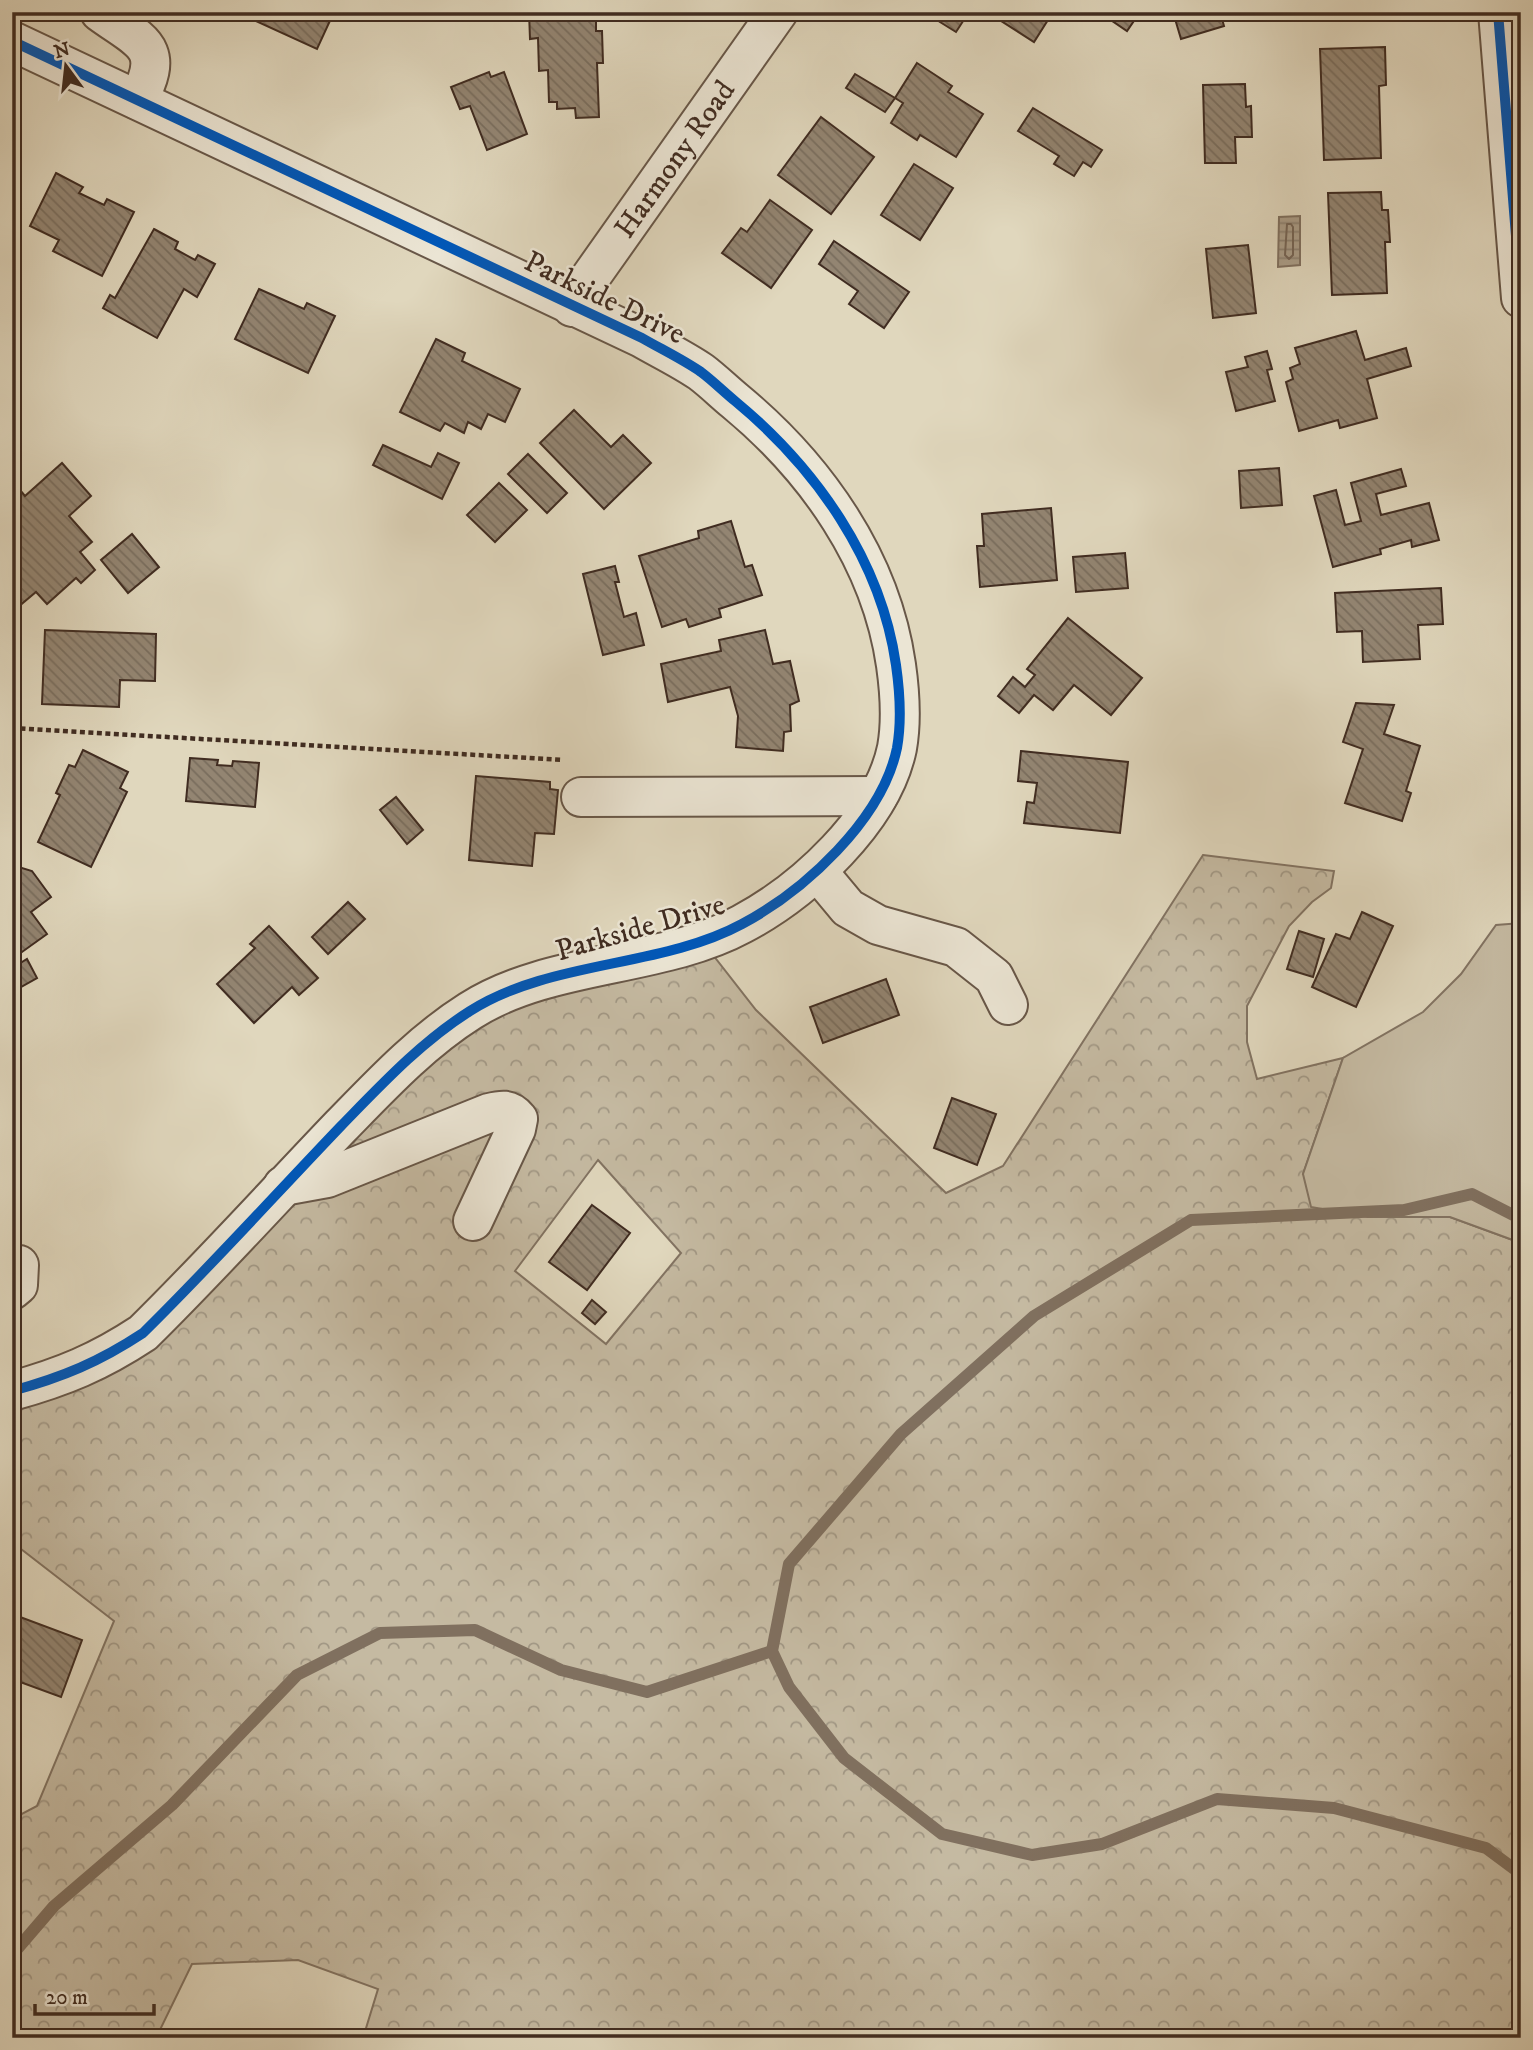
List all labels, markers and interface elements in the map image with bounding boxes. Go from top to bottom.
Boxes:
north arrow [32,32,102,102]
text: N [51,38,73,64]
street label: Harmony Road [607,74,744,246]
street label: Parkside Drive [518,243,691,353]
street label: Parkside Drive [551,887,729,970]
scale bar [35,1973,154,2017]
text: 20 m [46,1985,88,2011]

